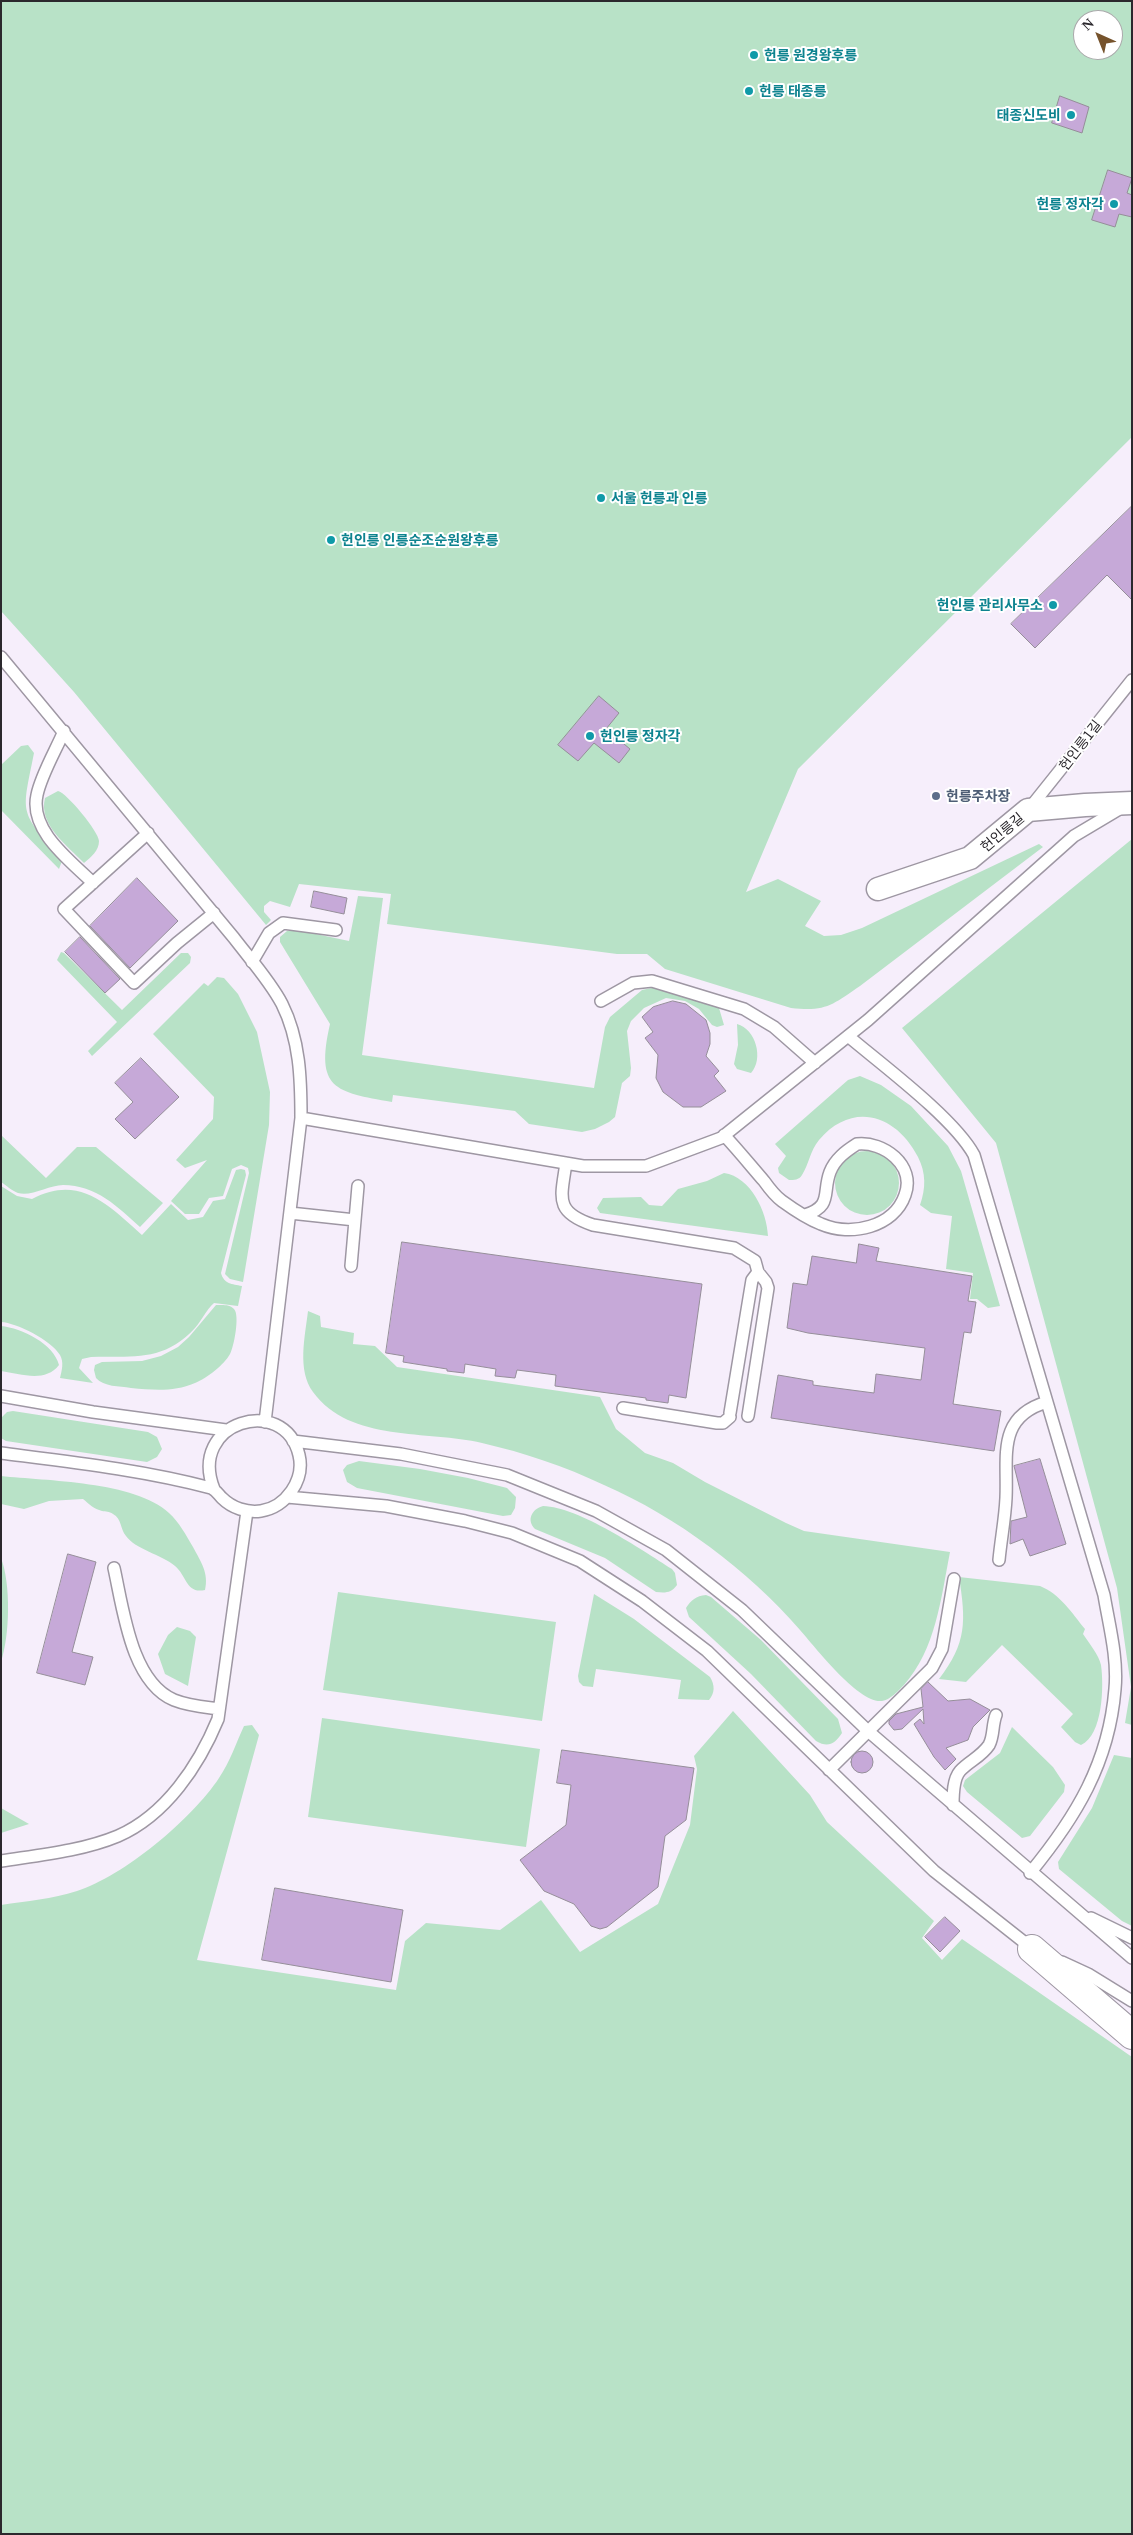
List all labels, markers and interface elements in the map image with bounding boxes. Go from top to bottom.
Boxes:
north arrow [1073,10,1123,60]
text: N [1079,16,1097,33]
place label: 헌릉 원경왕후릉 [764,47,857,63]
marker: 헌릉 원경왕후릉 [748,49,760,61]
place label: 헌릉 태종릉 [759,83,827,99]
marker: 헌릉 태종릉 [743,85,755,97]
place label: 태종신도비 [997,107,1061,123]
marker: 태종신도비 [1065,109,1077,121]
place label: 헌릉 정자각 [1036,196,1104,212]
marker: 헌릉 정자각 [1108,198,1120,210]
place label: 서울 헌릉과 인릉 [611,490,708,506]
marker: 서울 헌릉과 인릉 [595,492,607,504]
place label: 헌인릉 인릉순조순원왕후릉 [341,532,499,548]
marker: 헌인릉 인릉순조순원왕후릉 [325,534,337,546]
place label: 헌인릉 관리사무소 [937,597,1043,613]
marker: 헌인릉 관리사무소 [1047,599,1059,611]
street label: 헌인릉1길 [1055,716,1105,774]
place label: 헌인릉 정자각 [600,728,680,744]
marker: 헌인릉 정자각 [584,730,596,742]
place label: 헌릉주차장 [946,788,1010,804]
marker: 헌릉주차장 [930,790,942,802]
street label: 헌인릉길 [977,809,1027,855]

